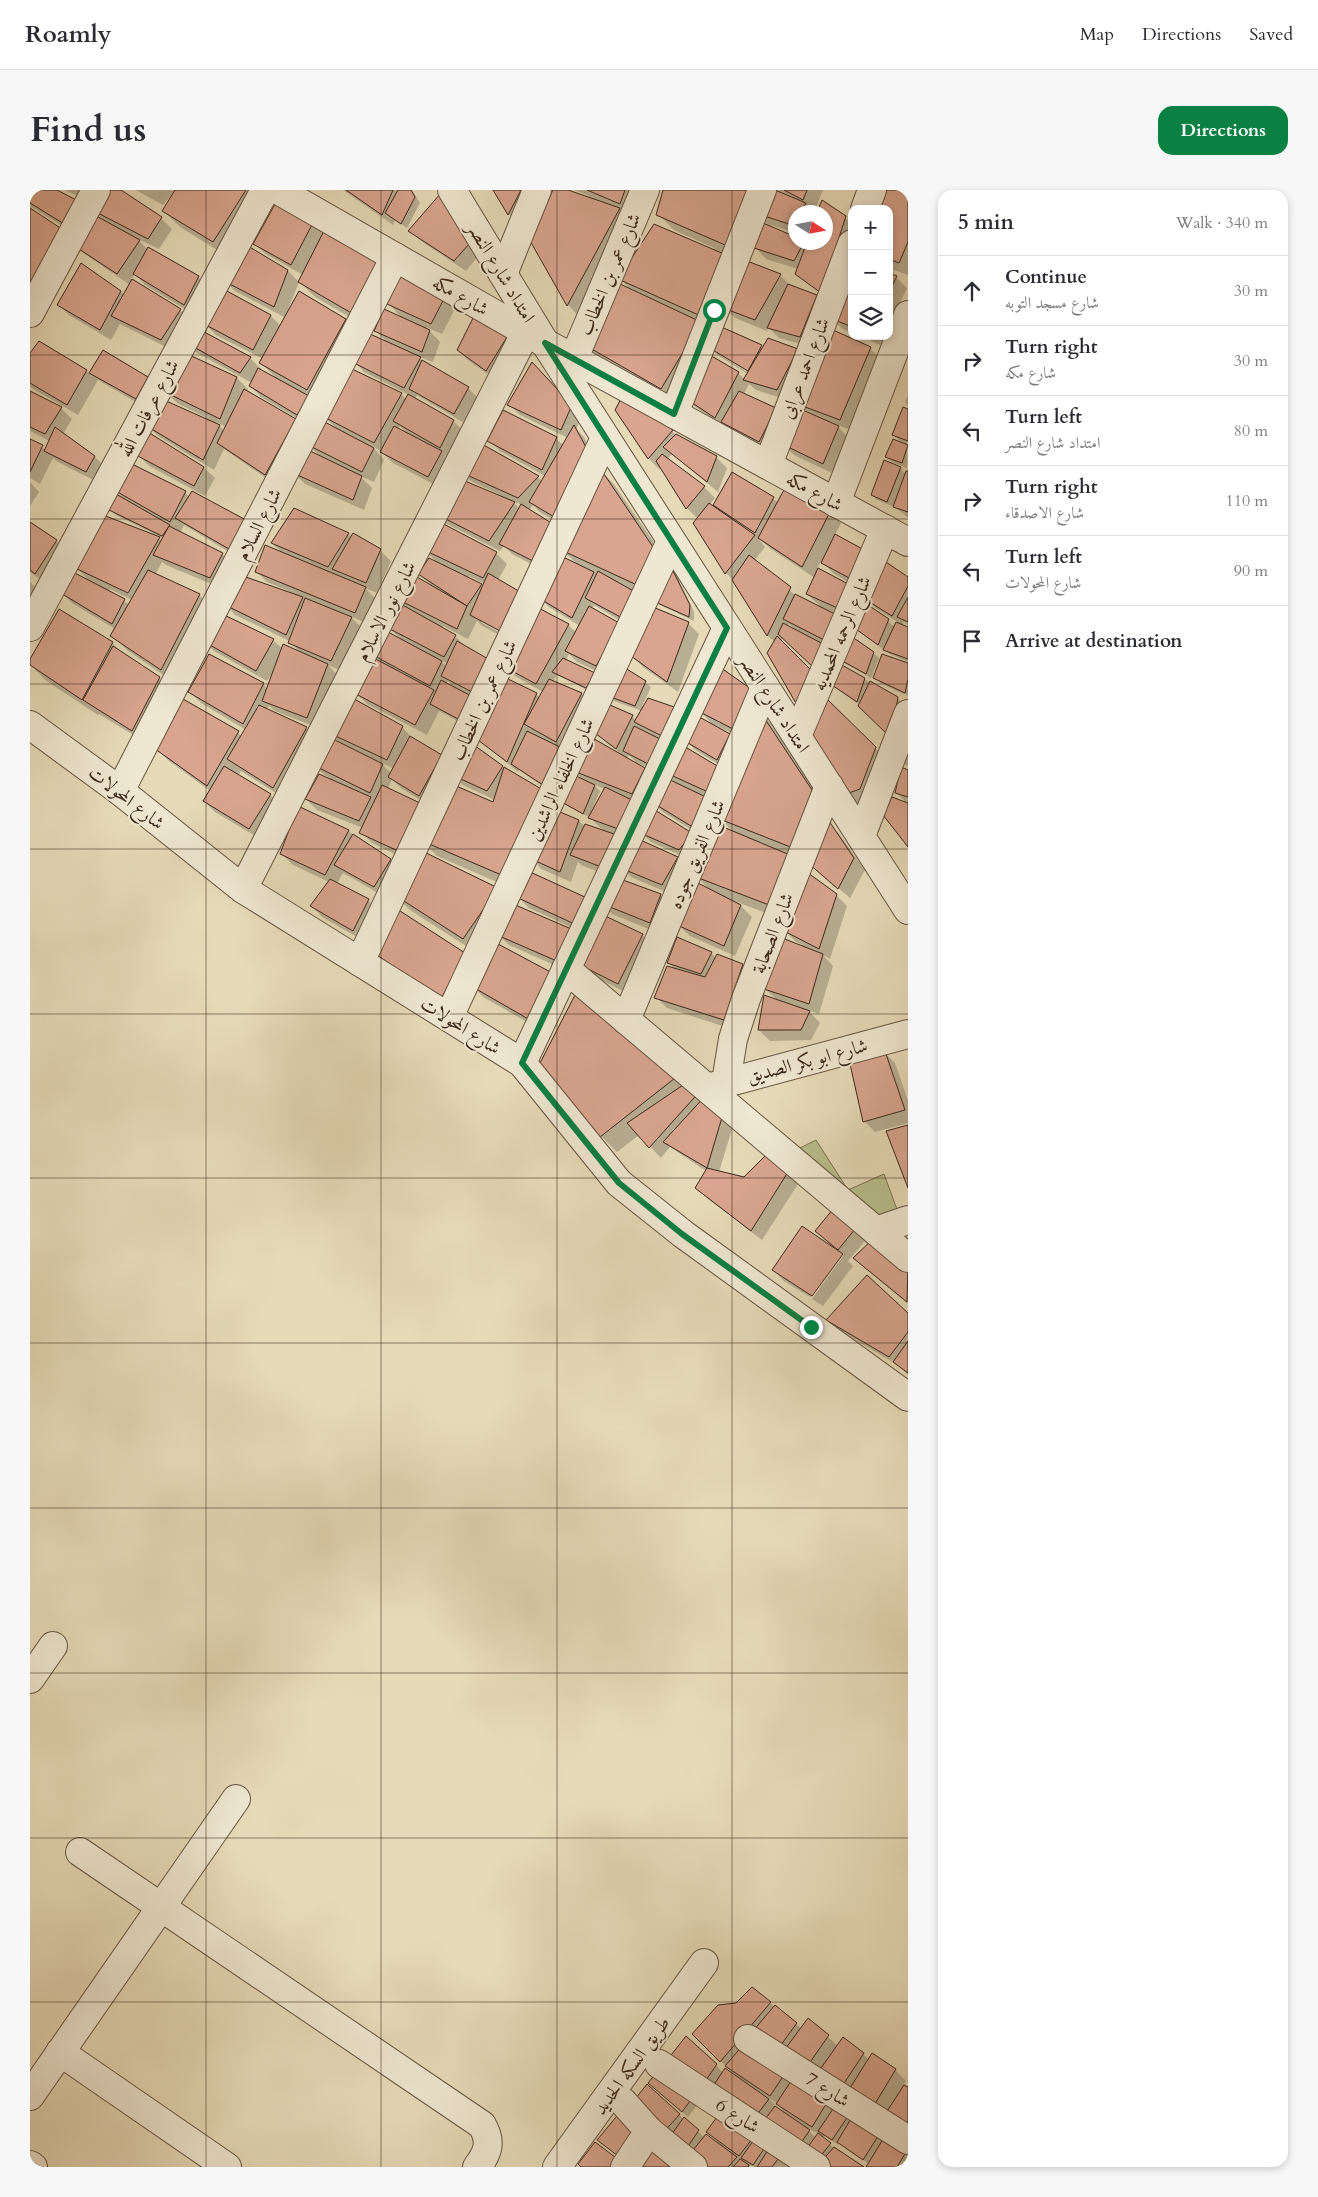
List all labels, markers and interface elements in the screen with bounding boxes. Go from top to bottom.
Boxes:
text: Roamly [25,18,111,51]
text: Map [1080,22,1114,47]
text: Directions [1142,22,1221,47]
text: Saved [1249,22,1293,47]
text: Find us [30,106,146,154]
button: Directions [1158,106,1288,155]
north arrow [788,205,833,250]
map controls [848,205,893,340]
button: + [848,205,893,250]
text: 5 min [958,208,1014,237]
street label: شارع عمر بن الخطاب [572,209,649,341]
text: Walk · 340 m [1176,212,1268,234]
street label: امتداد شارع النصر [458,216,541,329]
button: − [848,250,893,295]
text: Continue [1005,264,1087,290]
street label: شارع مكه [427,269,493,324]
icon: ahead [958,277,986,305]
text: 30 m [1234,280,1268,302]
text: شارع مسجد التوبه [1005,292,1099,314]
button: layers [848,295,893,340]
route start [703,299,726,322]
street label: شارع احمد عرابى [774,314,838,423]
text: Turn right [1005,334,1097,360]
icon: right [958,347,986,375]
text: 30 m [1234,350,1268,372]
street label: شارع عرفات الله [111,354,187,463]
text: شارع مكه [1005,362,1056,384]
text: Turn left [1005,404,1082,430]
icon: left [958,417,986,445]
text: 80 m [1234,420,1268,442]
text: امتداد شارع النصر [1005,432,1100,454]
street label: شارع مكه [781,466,847,520]
text: Turn right [1005,474,1097,500]
street label: شارع السلام [230,484,291,566]
icon: right [958,487,986,515]
text: 110 m [1226,490,1268,512]
text: شارع الاصدقاء [1005,502,1084,524]
text: Turn left [1005,544,1082,570]
street label: شارع نور الاسلام [349,557,425,668]
icon: left [958,557,986,585]
text: 90 m [1234,560,1268,582]
street label: شارع الرحمه المحمديه [806,572,880,696]
text: شارع المحولات [1005,572,1081,594]
icon: arrive [958,627,986,655]
text: Arrive at destination [1005,628,1182,654]
street label: شارع عمر بن الخطاب [444,636,525,766]
street label: امتداد شارع النصر [730,647,816,759]
street label: شارع الخلفاء الراشدين [521,714,603,846]
street label: شارع المحولات [81,760,170,837]
street label: شارع الفريق جوده [662,796,733,914]
street label: شارع الصحابة [746,889,802,978]
street label: شارع المحولات [414,991,506,1063]
street label: شارع ابو بكر الصديق [744,1032,871,1092]
route end [800,1316,823,1339]
street label: طريق السكه الحديد [587,2011,676,2120]
street label: شارع 7 [799,2066,855,2115]
street label: شارع 6 [709,2092,765,2141]

